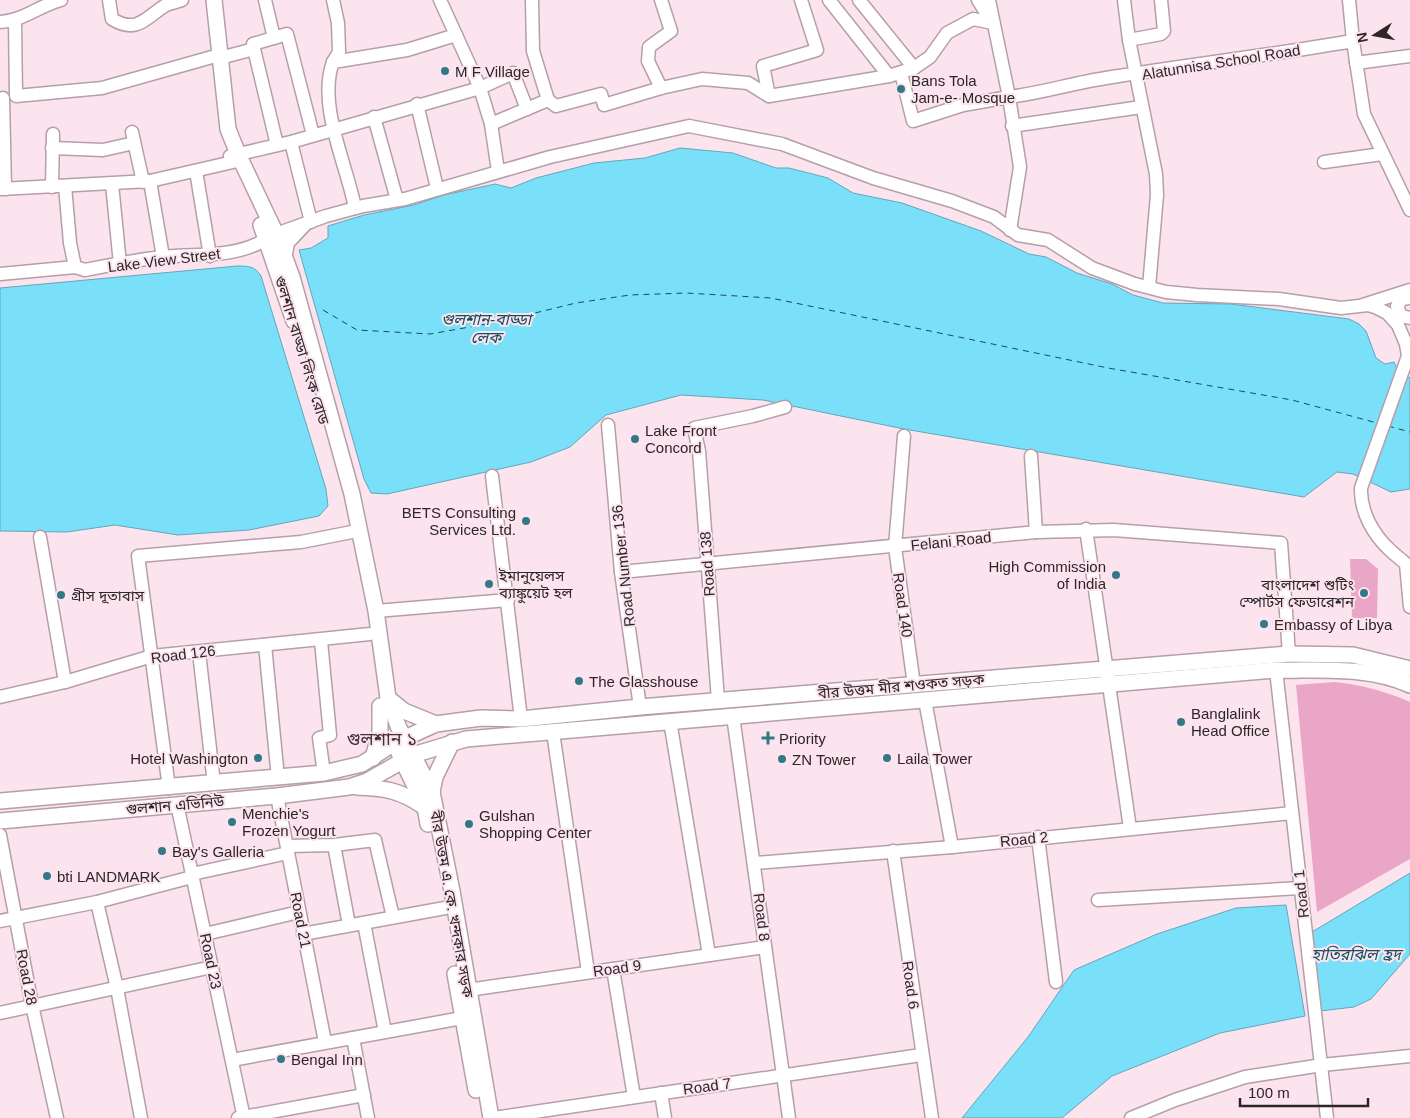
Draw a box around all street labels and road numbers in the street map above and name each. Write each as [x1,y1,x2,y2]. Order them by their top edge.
street label: Alatunnisa School Road [1141,41,1301,83]
street label: Lake View Street [107,245,222,275]
street label: গুলশান বাড্ডা লিংক রোড [271,274,333,427]
street label: Road Number 136 [608,504,638,628]
street label: Felani Road [910,528,992,554]
street label: Road 138 [696,531,718,597]
street label: Road 140 [890,572,916,638]
street label: Road 126 [150,642,216,666]
street label: বীর উত্তম মীর শওকত সড়ক [816,670,986,702]
street label: গুলশান এভিনিউ [125,792,225,818]
street label: বীর উত্তম এ. কে. খন্দকার সড়ক [427,808,477,1000]
street label: Road 2 [999,828,1049,850]
street label: Road 1 [1290,869,1312,919]
street label: Road 21 [287,891,315,949]
street label: Road 8 [751,892,773,942]
street label: Road 23 [197,931,225,991]
street label: Road 28 [13,948,41,1006]
street label: Road 9 [592,956,642,980]
street label: Road 6 [899,960,923,1010]
street label: Road 7 [682,1074,732,1098]

